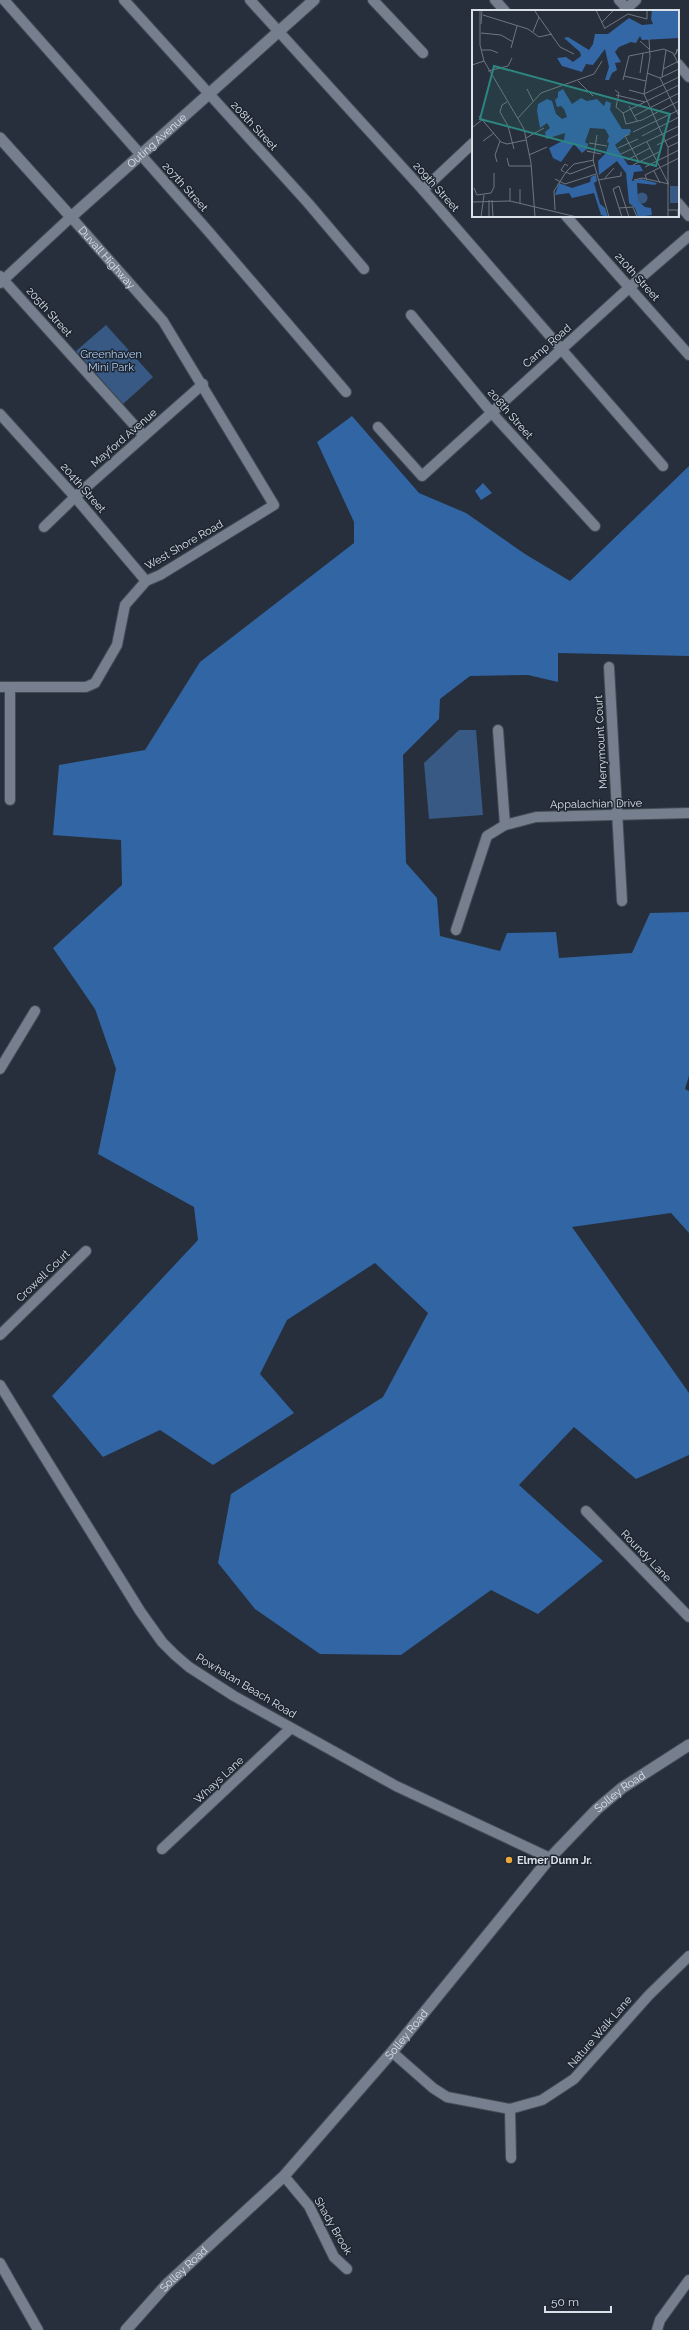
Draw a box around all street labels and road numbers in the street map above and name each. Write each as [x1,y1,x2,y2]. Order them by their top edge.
street label: 208th Street [228,99,280,153]
street label: Outing Avenue [124,110,189,170]
street label: 209th Street [410,159,462,215]
street label: 207th Street [160,160,211,214]
street label: Duvall Highway [76,224,138,291]
street label: 210th Street [612,250,662,304]
street label: 205th Street [23,285,75,340]
street label: Camp Road [520,321,574,370]
street label: 208th Street [485,386,536,442]
street label: Mayford Avenue [88,406,160,470]
street label: 204th Street [58,460,108,516]
street label: West Shore Road [143,517,225,573]
street label: Merrymount Court [592,694,610,789]
street label: Appalachian Drive [550,797,643,811]
street label: Crowell Court [14,1247,73,1305]
street label: Roundy Lane [618,1527,674,1585]
street label: Powhatan Beach Road [193,1651,299,1721]
street label: Whays Lane [192,1753,247,1806]
street label: Solley Road [592,1768,648,1815]
street label: Nature Walk Lane [565,1993,635,2071]
street label: Solley Road [382,2007,431,2062]
street label: Shady Brook [311,2195,355,2257]
street label: Solley Road [157,2243,210,2294]

